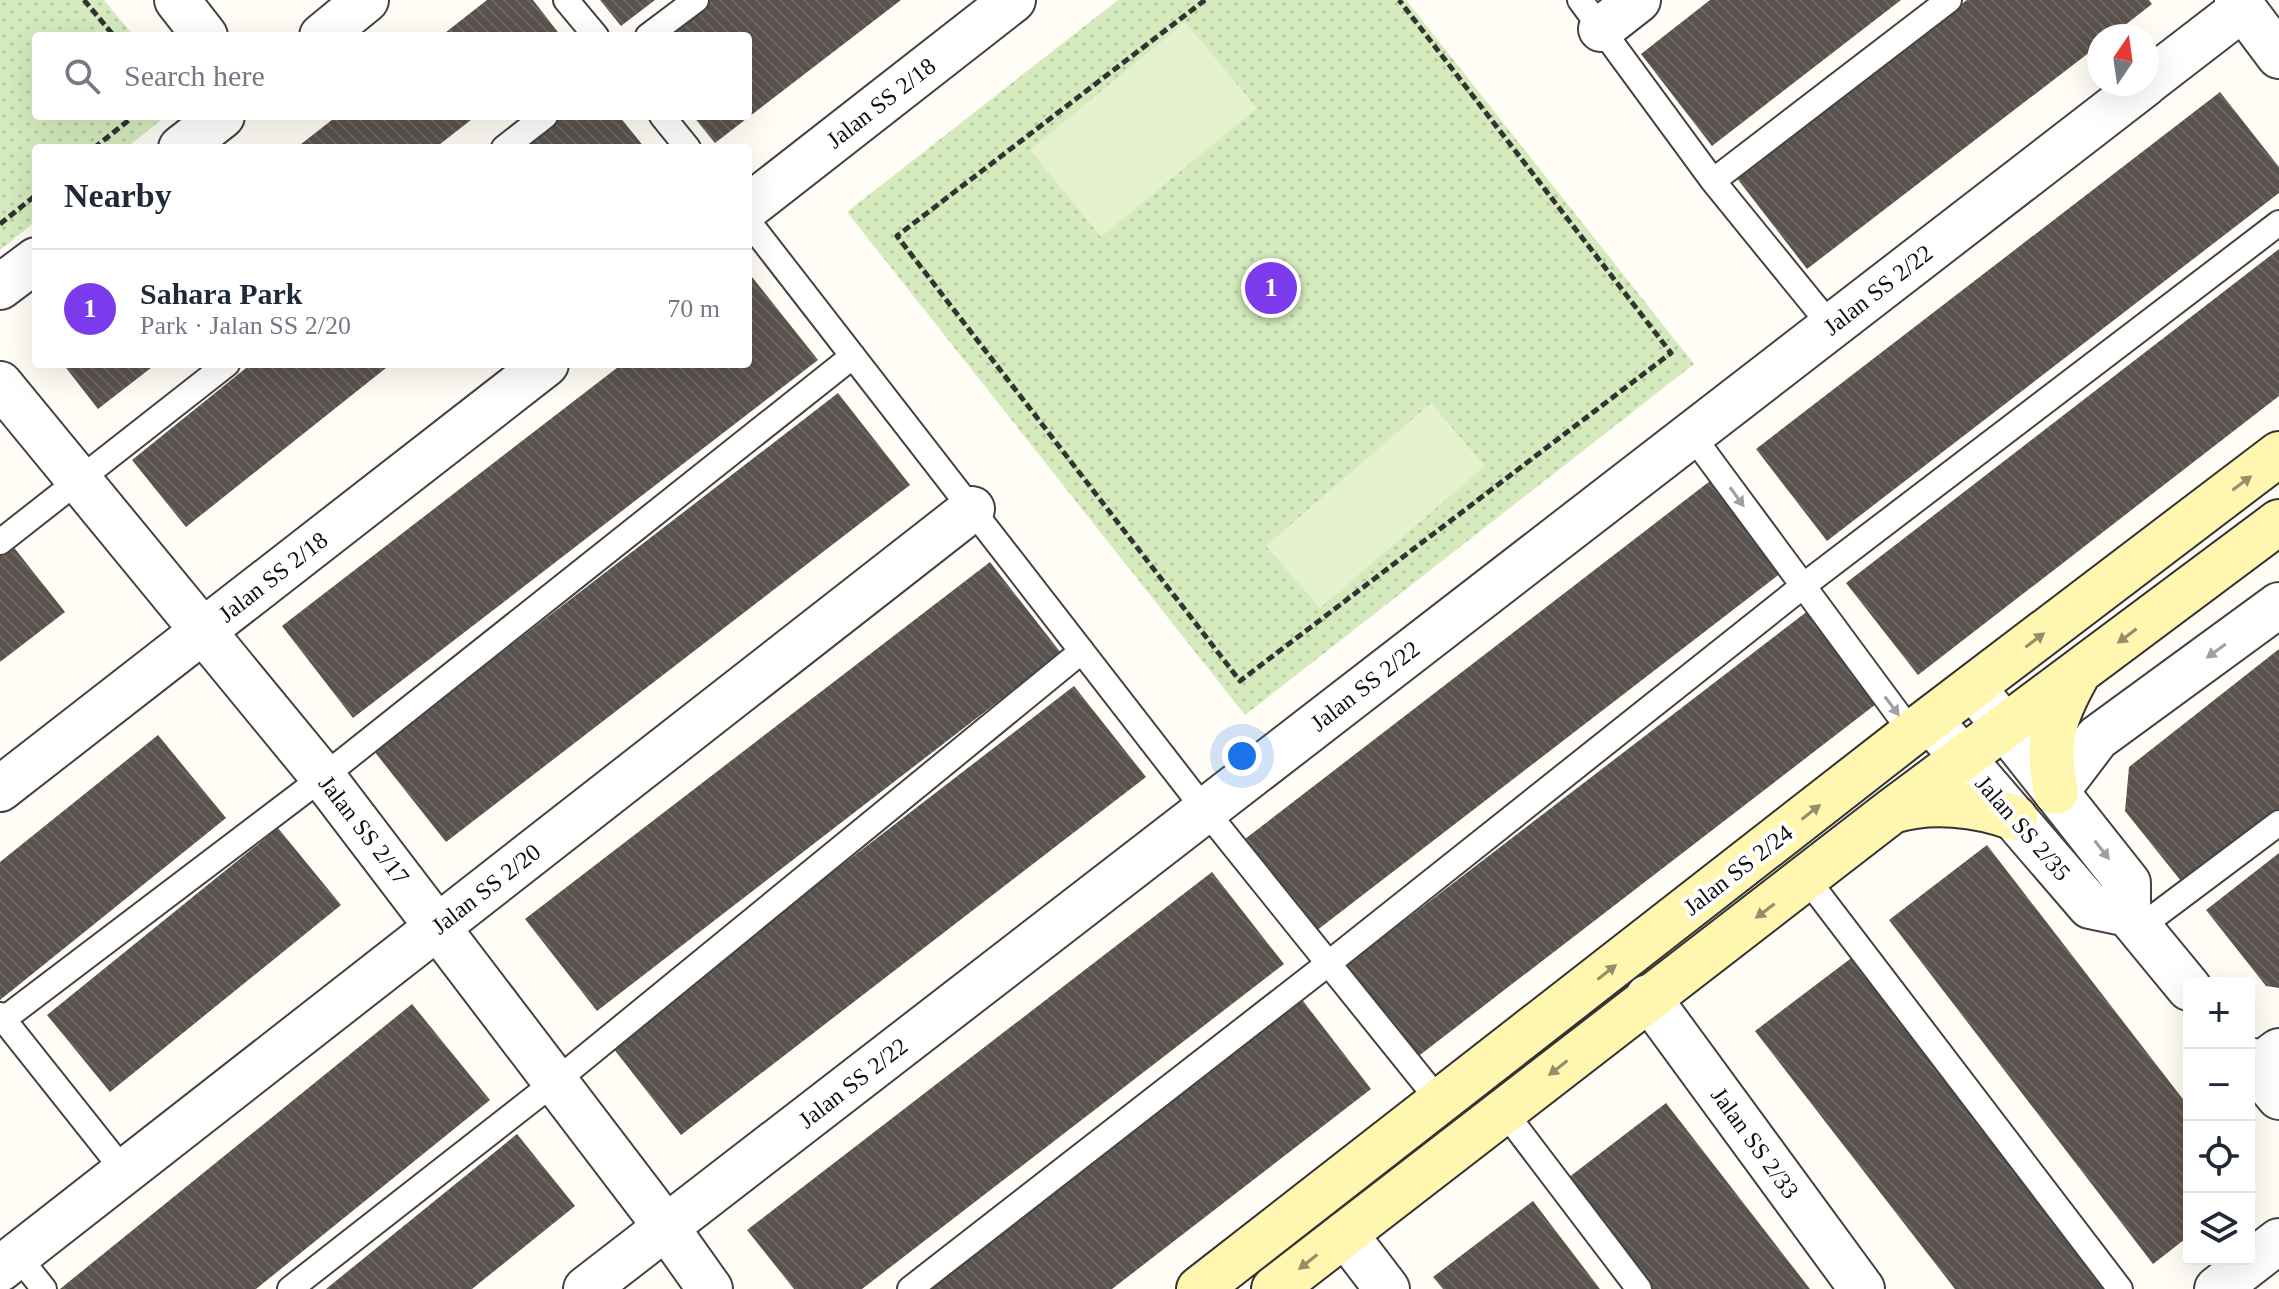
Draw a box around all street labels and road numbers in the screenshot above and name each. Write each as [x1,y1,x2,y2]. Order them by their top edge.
street label: Jalan SS 2/18 [822,53,940,153]
street label: Jalan SS 2/22 [1819,240,1937,340]
street label: Jalan SS 2/18 [214,527,332,627]
street label: Jalan SS 2/22 [1306,636,1424,736]
street label: Jalan SS 2/35 [1970,770,2076,886]
street label: Jalan SS 2/17 [314,771,414,889]
street label: Jalan SS 2/24 [1679,820,1797,920]
street label: Jalan SS 2/20 [427,839,545,939]
street label: Jalan SS 2/22 [794,1033,912,1133]
street label: Jalan SS 2/33 [1706,1082,1804,1204]

